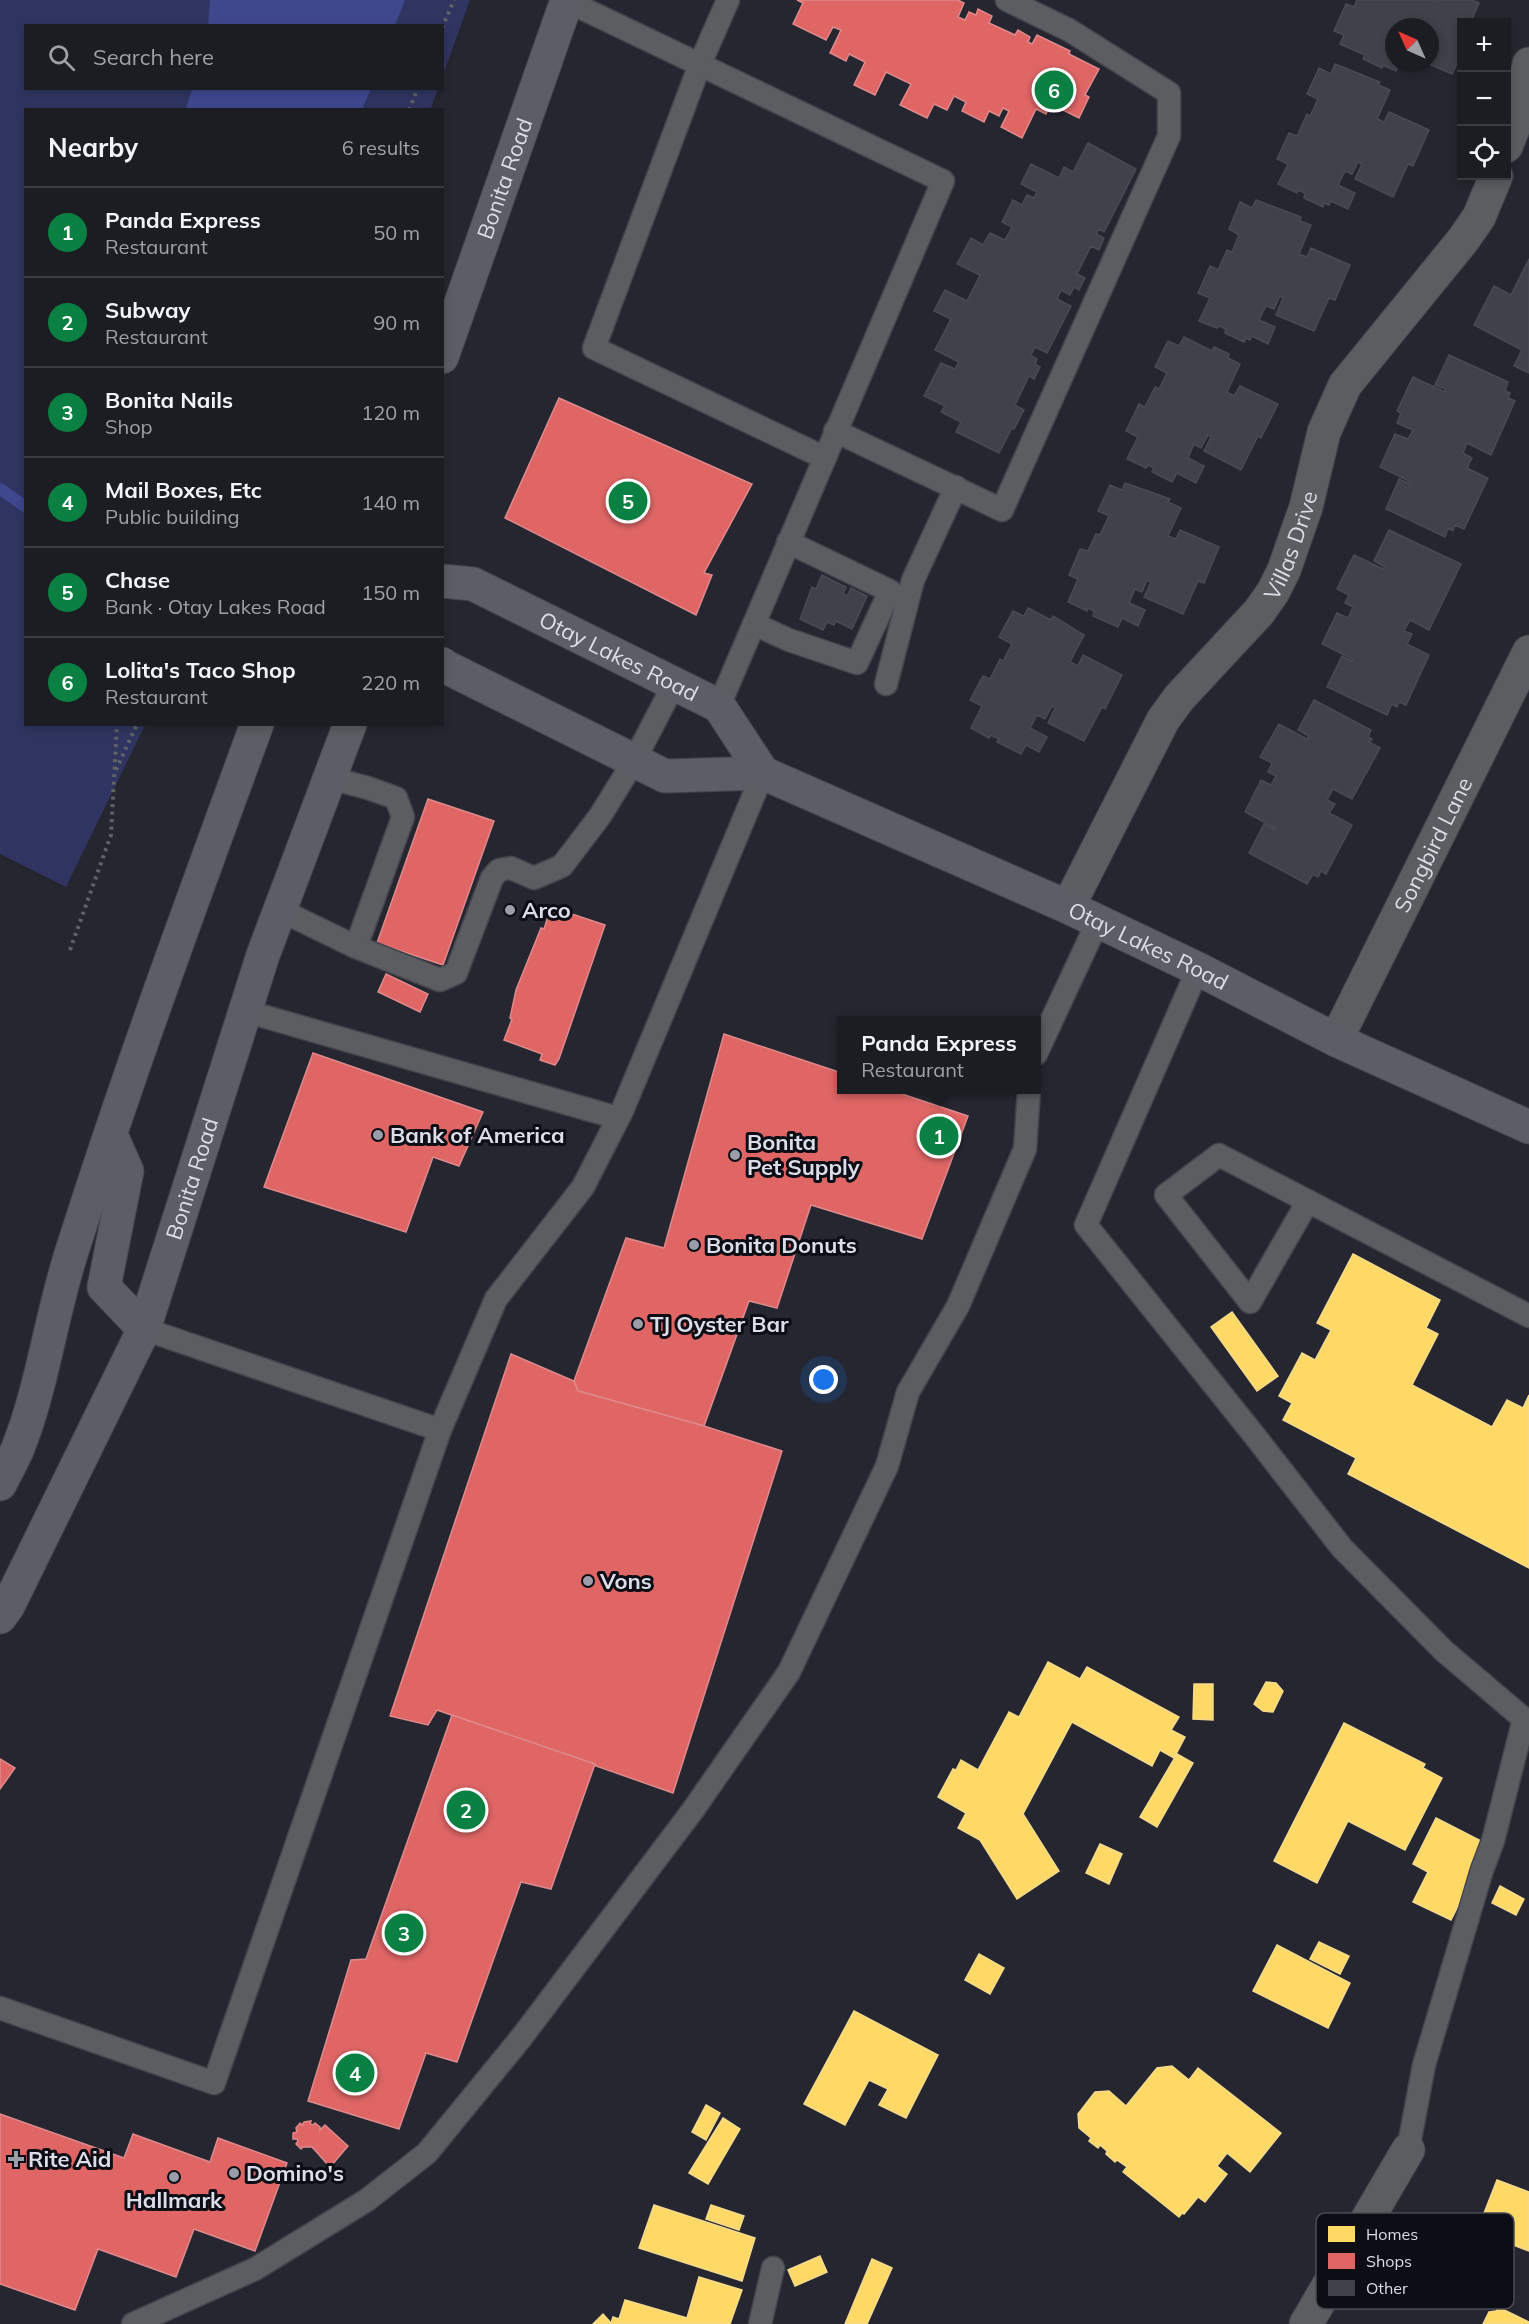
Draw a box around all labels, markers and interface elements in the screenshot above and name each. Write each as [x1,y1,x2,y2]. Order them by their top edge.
north arrow [1385,18,1439,72]
map controls [1457,18,1511,180]
button: + [1457,18,1511,72]
search box [24,24,444,90]
icon: search [45,41,78,74]
text: Search here [93,43,214,71]
pin: 6 [1034,68,1074,112]
button: − [1457,72,1511,126]
street label: Bonita Road [470,114,539,243]
button: locate [1457,126,1511,180]
text: Nearby [48,131,138,164]
text: 6 results [342,135,420,160]
text: Panda Express [105,206,261,234]
text: 1 [62,220,74,245]
text: 50 m [373,220,420,245]
text: Restaurant [105,234,208,259]
text: Subway [105,296,190,324]
text: 2 [62,310,74,335]
text: 90 m [373,310,420,335]
text: Restaurant [105,324,208,349]
text: Bonita Nails [105,386,233,414]
text: 3 [62,400,74,425]
text: 120 m [361,400,420,425]
text: Shop [105,414,153,439]
text: Mail Boxes, Etc [105,476,262,504]
pin: 5 [608,478,648,524]
street label: Villas Drive [1257,488,1323,604]
text: 4 [62,490,74,515]
text: 140 m [361,490,420,515]
text: Public building [105,504,240,529]
text: Chase [105,566,170,594]
text: 5 [62,580,74,605]
text: 150 m [361,580,420,605]
text: Bank · Otay Lakes Road [105,594,326,619]
street label: Otay Lakes Road [535,605,703,708]
text: Lolita's Taco Shop [105,656,296,684]
text: 6 [62,670,74,695]
text: 220 m [361,670,420,695]
text: Restaurant [105,684,208,709]
street label: Songbird Lane [1388,772,1479,917]
street label: Otay Lakes Road [1064,895,1233,996]
place label: Arco [522,896,571,924]
marker: Arco [503,903,517,917]
popup [837,1016,1041,1094]
text: Panda Express [861,1029,1017,1057]
text: Restaurant [861,1057,964,1082]
street label: Bonita Road [159,1114,224,1243]
pin: 1 [920,1114,958,1158]
place label: Bank of America [390,1121,565,1149]
marker: Bank of America [371,1128,385,1142]
place label: Bonita Pet Supply [747,1128,860,1181]
marker: Bonita Pet Supply [728,1148,742,1162]
place label: Bonita Donuts [706,1231,857,1259]
marker: Bonita Donuts [687,1238,701,1252]
place label: TJ Oyster Bar [650,1310,789,1338]
marker: TJ Oyster Bar [631,1317,645,1331]
your location [809,1365,838,1394]
place label: Vons [599,1567,652,1595]
marker: Vons [581,1574,595,1588]
pin: 2 [446,1788,486,1832]
pin: 3 [384,1910,424,1956]
pin: 4 [336,2050,374,2096]
place label: Rite Aid [28,2145,111,2173]
marker: Rite Aid [9,2152,23,2166]
place label: Domino's [246,2159,344,2187]
marker: Domino's [227,2166,241,2180]
marker: Hallmark [167,2170,181,2184]
place label: Hallmark [126,2186,223,2214]
legend [1316,2213,1514,2309]
text: Homes [1366,2224,1418,2244]
text: Shops [1366,2251,1412,2271]
text: Other [1366,2278,1408,2298]

